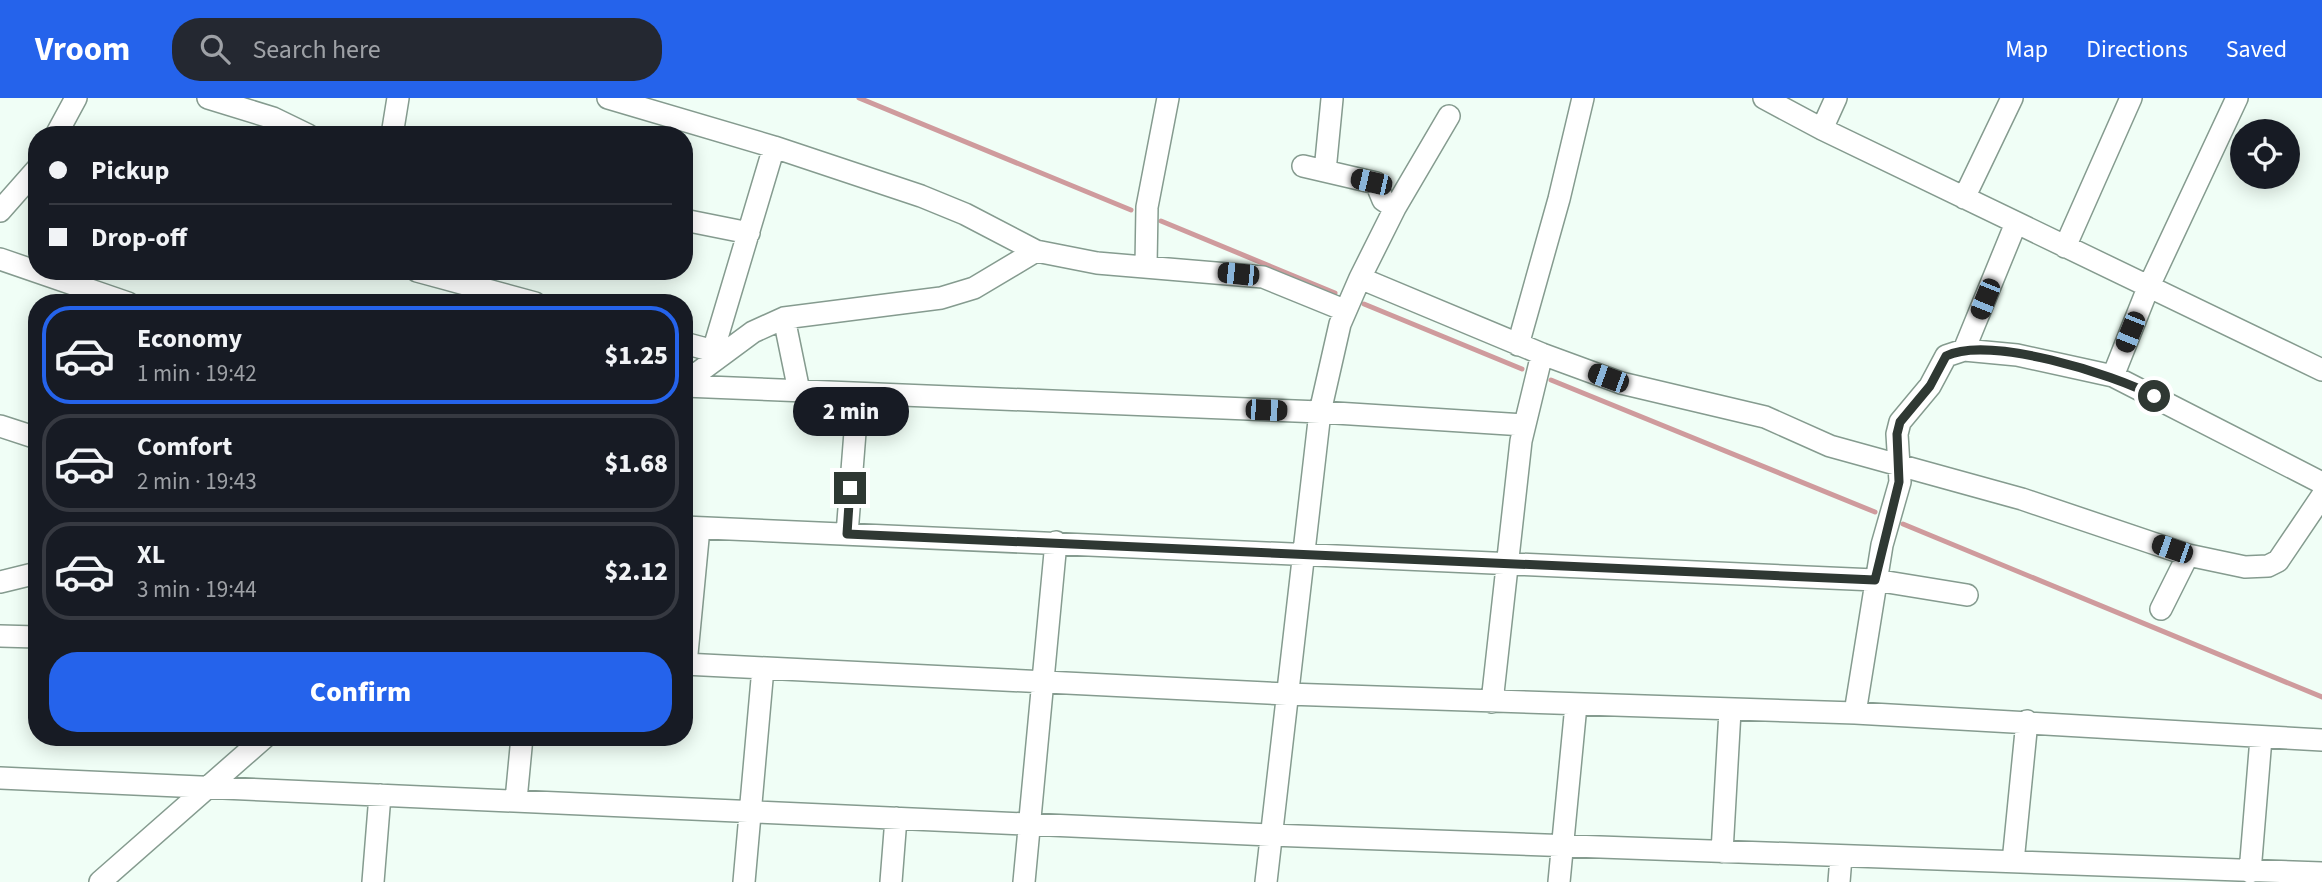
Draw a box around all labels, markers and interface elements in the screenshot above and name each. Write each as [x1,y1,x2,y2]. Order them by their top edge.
search box [172,18,662,81]
text: Vroom [35,26,130,73]
icon: search [196,30,234,68]
text: Search here [252,31,381,68]
text: Map [2005,32,2048,67]
text: Directions [2086,32,2188,67]
text: Saved [2226,32,2287,67]
map controls [2230,119,2300,189]
button: locate [2230,119,2300,189]
text: Pickup [91,152,169,189]
car [1349,167,1394,197]
text: Drop-off [91,219,187,256]
car [1217,261,1260,287]
car [1968,276,2003,322]
car [2113,309,2148,355]
text: Economy [137,320,242,357]
icon: car [53,324,116,387]
text: $1.25 [604,337,668,374]
text: 1 min · 19:42 [137,357,257,390]
car [1585,361,1632,395]
route start [2138,380,2170,412]
callout: 2 min [792,386,908,436]
text: 2 min [823,395,879,428]
car [1245,399,1288,421]
text: Comfort [137,428,232,465]
icon: car [53,432,116,495]
text: $1.68 [604,445,668,482]
text: 2 min · 19:43 [137,465,257,498]
route end [834,472,866,504]
car [2149,532,2196,566]
text: XL [137,536,165,573]
icon: car [53,540,116,603]
text: $2.12 [604,553,668,590]
text: 3 min · 19:44 [137,573,257,606]
button: Confirm [49,652,672,732]

